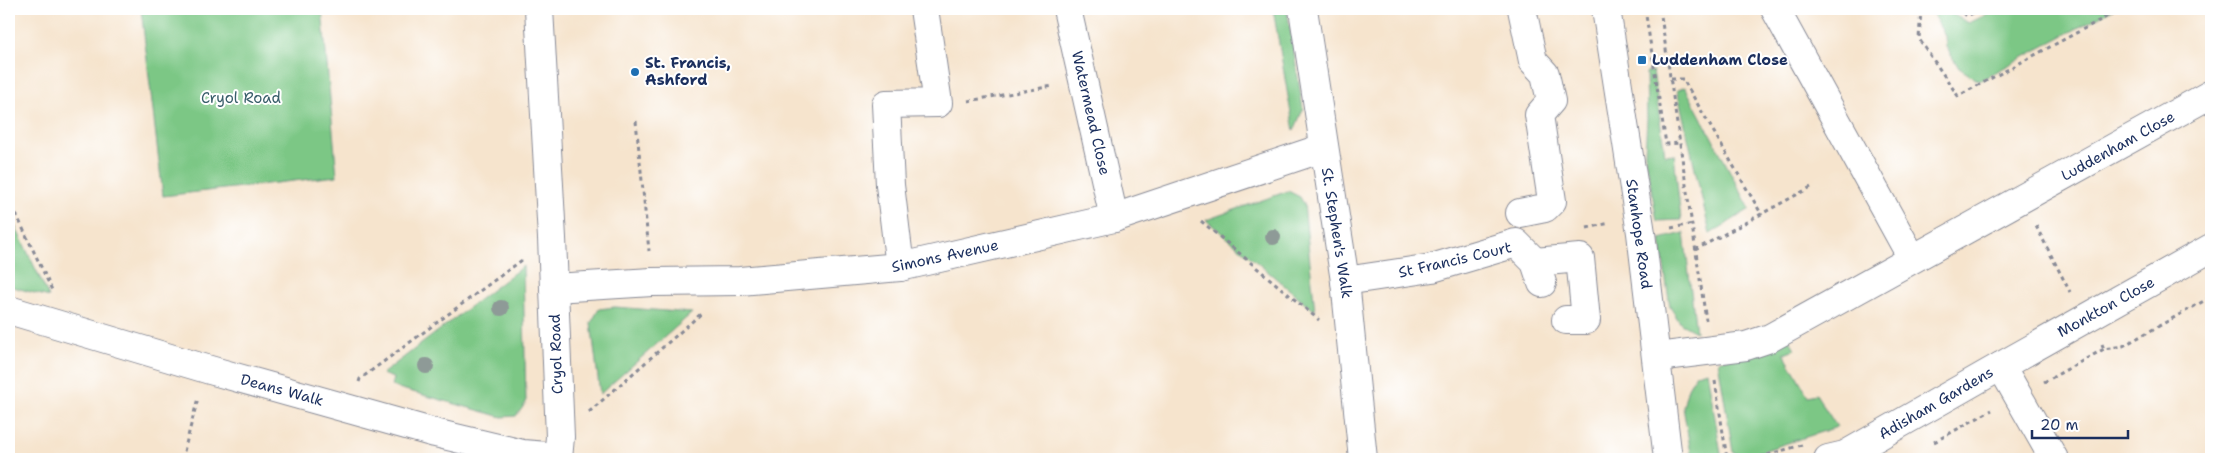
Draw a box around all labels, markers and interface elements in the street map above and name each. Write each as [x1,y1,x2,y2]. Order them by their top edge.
street label: Watermead Close [1067,49,1115,177]
place label: Luddenham Close [1652,50,1788,70]
place label: St. Francis, Ashford [645,53,731,90]
marker: Luddenham Close [1636,54,1648,66]
marker: St. Francis, Ashford [629,66,641,78]
park label: Cryol Road [201,88,282,108]
street label: Luddenham Close [2058,106,2178,186]
street label: St. Stephen's Walk [1317,166,1357,300]
street label: Stanhope Road [1621,178,1657,291]
street label: Simons Avenue [890,235,1000,277]
street label: St Francis Court [1396,237,1514,283]
street label: Monkton Close [2054,272,2158,342]
street label: Cryol Road [545,313,567,394]
street label: Adisham Gardens [1875,362,1997,444]
street label: Deans Walk [238,369,326,411]
scale bar [2032,408,2129,440]
text: 20 m [2040,415,2079,435]

